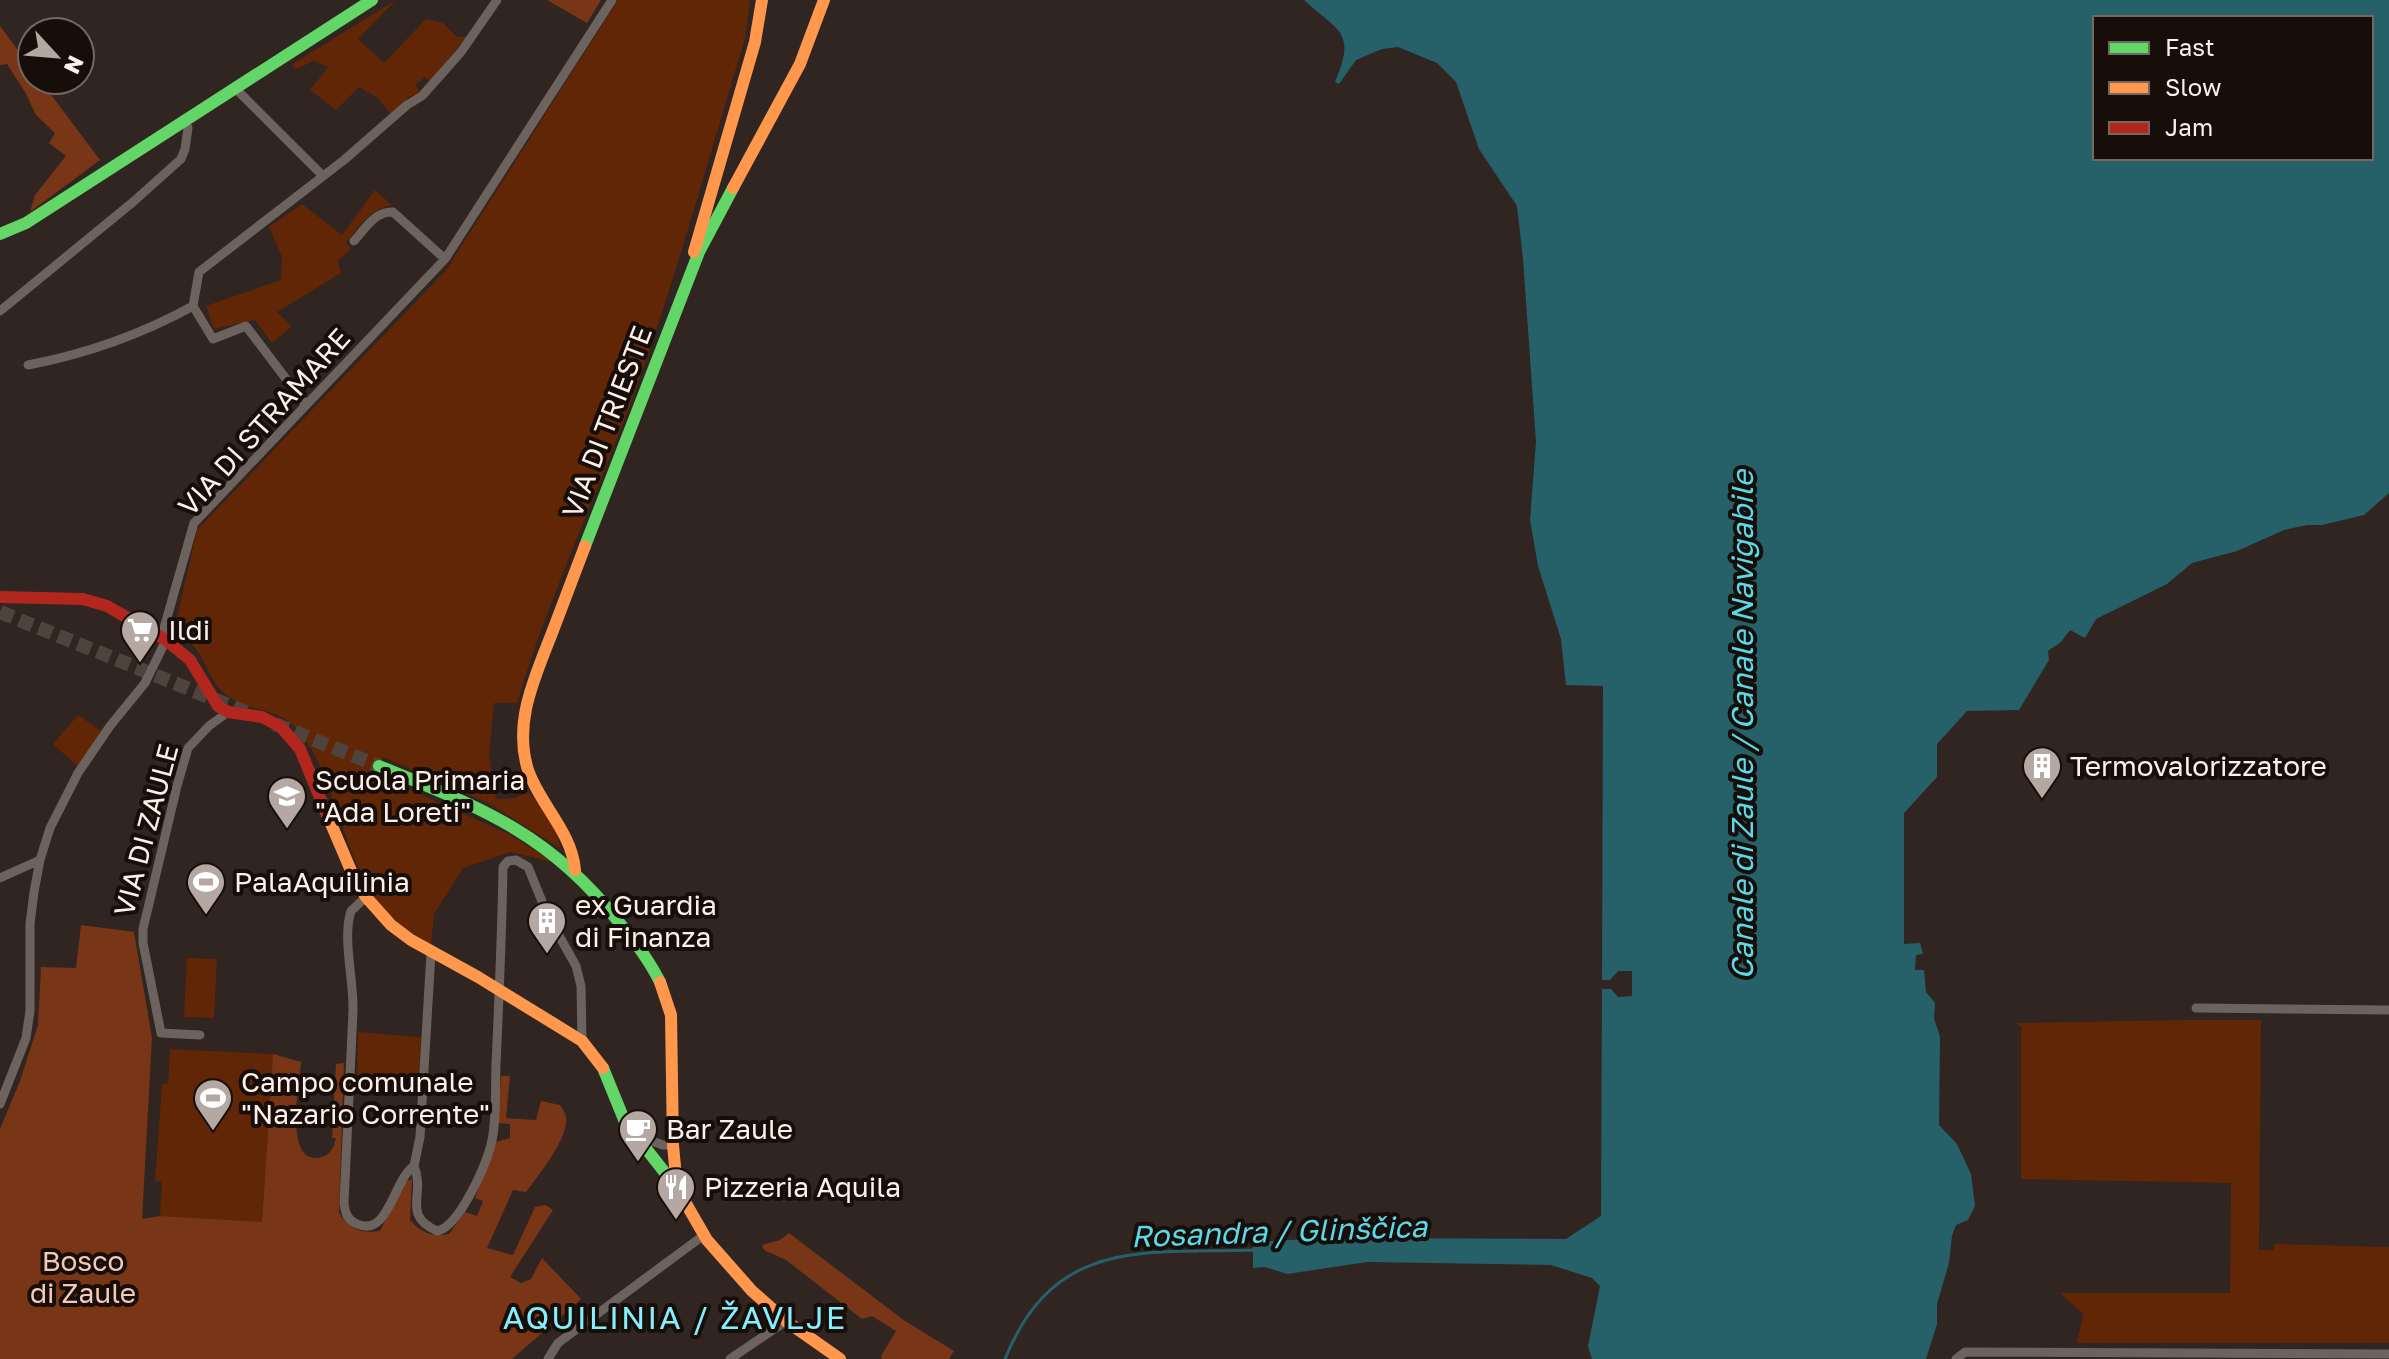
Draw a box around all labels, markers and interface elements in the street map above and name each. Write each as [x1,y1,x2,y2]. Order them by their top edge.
north arrow [16,16,96,96]
legend [2093,16,2373,160]
text: Fast [2165,32,2215,61]
text: N [59,52,90,78]
text: Slow [2165,72,2221,101]
text: Jam [2165,112,2213,141]
street label: VIA DI STRAMARE [171,321,356,522]
street label: VIA DI TRIESTE [555,321,658,523]
water label: Canale di Zaule / Canale Navigabile [1724,468,1760,980]
supermarket icon: Ildi [119,609,161,664]
place label: Ildi [168,613,210,646]
street label: VIA DI ZAULE [107,740,184,920]
building icon: Termovalorizzatore [2021,745,2063,800]
place label: Termovalorizzatore [2070,749,2327,782]
place label: Scuola Primaria "Ada Loreti" [315,763,525,828]
school or university icon: Scuola Primaria "Ada Loreti" [266,775,308,830]
sports icon: PalaAquilinia [185,861,227,916]
place label: PalaAquilinia [234,865,410,898]
place label: ex Guardia di Finanza [575,888,717,953]
building icon: ex Guardia di Finanza [526,900,568,955]
place label: Campo comunale "Nazario Corrente" [241,1065,490,1130]
sports icon: Campo comunale "Nazario Corrente" [192,1077,234,1132]
cafe icon: Bar Zaule [617,1108,659,1163]
place label: Bar Zaule [666,1112,793,1145]
restaurant icon: Pizzeria Aquila [655,1166,697,1221]
place label: Pizzeria Aquila [704,1170,901,1203]
water label: Rosandra / Glinščica [1130,1208,1429,1254]
park label: Bosco di Zaule [30,1244,136,1309]
district label: AQUILINIA / ŽAVLJE [503,1298,847,1336]

